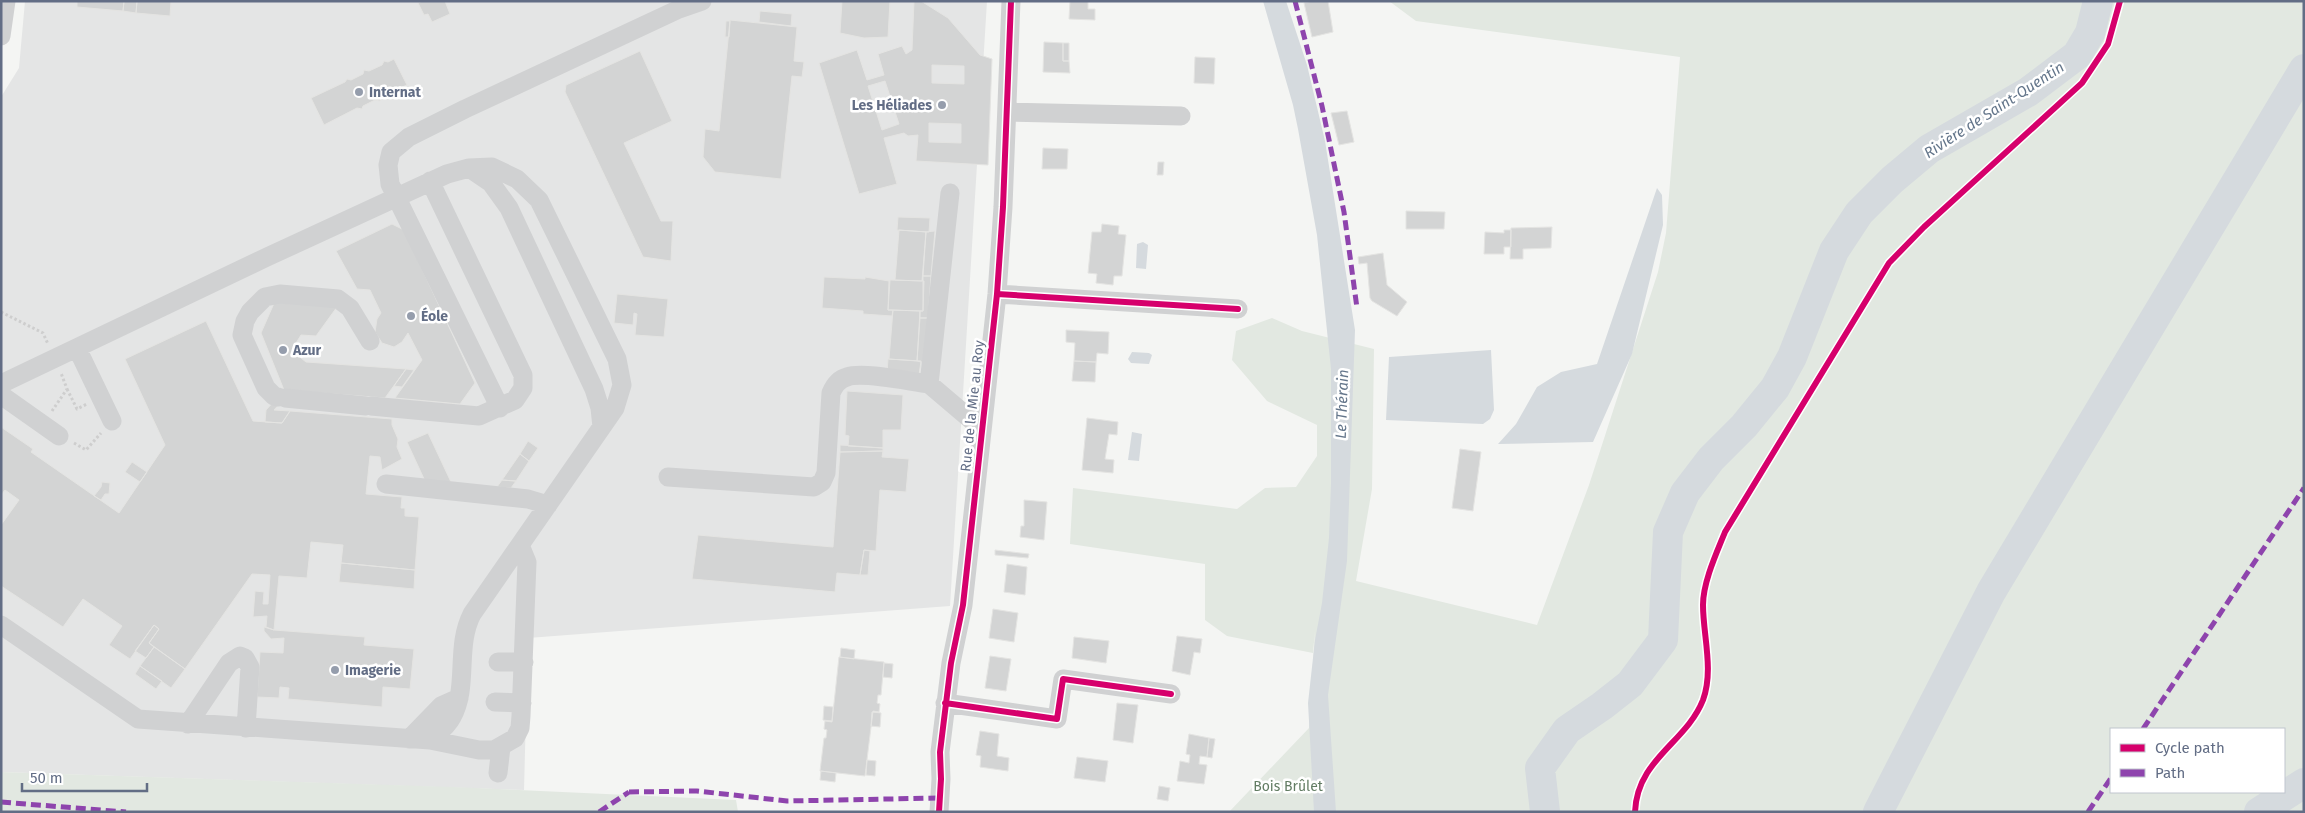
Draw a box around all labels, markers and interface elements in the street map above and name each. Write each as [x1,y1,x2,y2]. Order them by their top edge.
water label: Rivière de Saint-Quentin [1921,58,2067,162]
place label: Internat [369,84,421,101]
marker: Internat [353,86,365,98]
place label: Les Héliades [852,97,932,114]
marker: Les Héliades [936,99,948,111]
place label: Éole [421,307,448,325]
marker: Éole [405,310,417,322]
street label: Rue de la Mie au Roy [957,339,988,473]
place label: Azur [292,342,322,359]
marker: Azur [277,344,289,356]
water label: Le Thérain [1332,369,1352,439]
place label: Imagerie [345,662,401,679]
marker: Imagerie [329,664,341,676]
legend [2110,728,2285,793]
text: Cycle path [2155,739,2225,757]
scale bar [22,760,148,792]
text: Path [2155,764,2185,782]
text: 50 m [30,769,63,787]
park label: Bois Brûlet [1253,778,1324,795]

